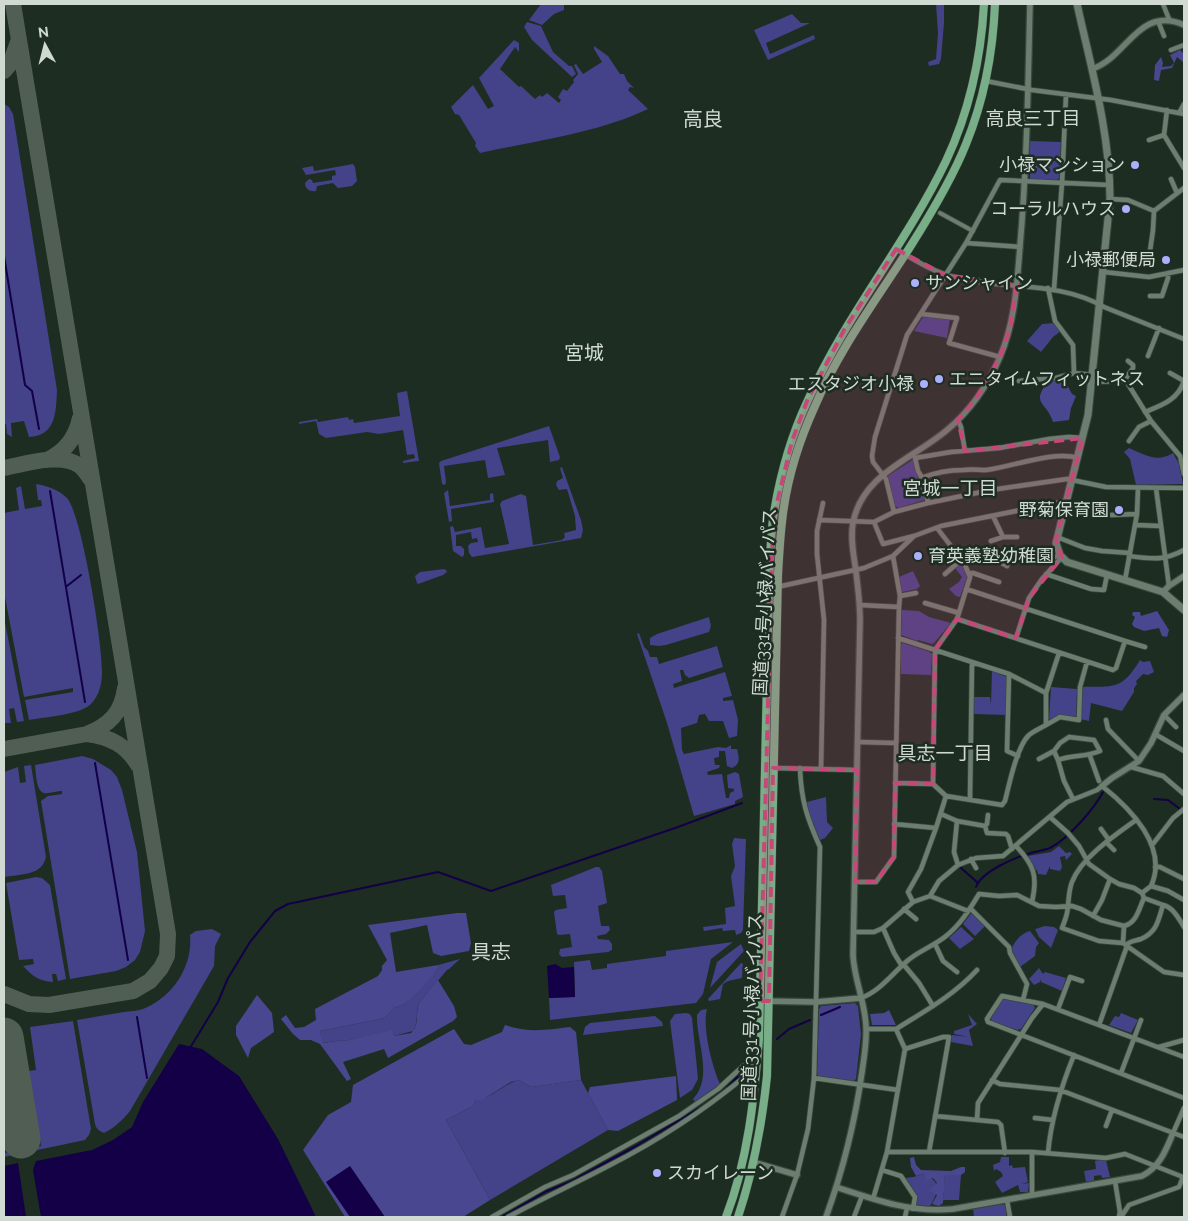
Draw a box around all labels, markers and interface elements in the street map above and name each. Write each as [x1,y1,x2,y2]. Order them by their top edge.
north arrow [20,20,70,70]
text: N [37,24,50,41]
district label: 高良 [683,107,723,131]
district label: 高良三丁目 [985,107,1081,129]
place label: 小禄マンション [999,154,1125,175]
marker: 小禄マンション [1129,159,1141,171]
place label: コーラルハウス [990,198,1116,219]
marker: コーラルハウス [1120,203,1132,215]
place label: 小禄郵便局 [1066,249,1156,270]
marker: 小禄郵便局 [1160,254,1172,266]
place label: サンシャイン [925,272,1033,293]
marker: サンシャイン [909,277,921,289]
district label: 宮城 [564,341,604,365]
place label: エニタイムフィットネス [949,368,1145,389]
place label: エスタジオ小禄 [788,373,914,394]
marker: エニタイムフィットネス [933,373,945,385]
marker: エスタジオ小禄 [918,378,930,390]
district label: 宮城一丁目 [902,477,998,499]
place label: 野菊保育園 [1019,499,1109,520]
marker: 野菊保育園 [1113,504,1125,516]
street label: 国道331号小禄バイパス [749,507,780,697]
place label: 育英義塾幼稚園 [928,545,1054,566]
marker: 育英義塾幼稚園 [912,550,924,562]
district label: 具志一丁目 [897,742,993,764]
street label: 国道331号小禄バイパス [738,912,765,1102]
district label: 具志 [471,940,511,964]
place label: スカイレーン [667,1162,774,1183]
marker: スカイレーン [651,1167,663,1179]

